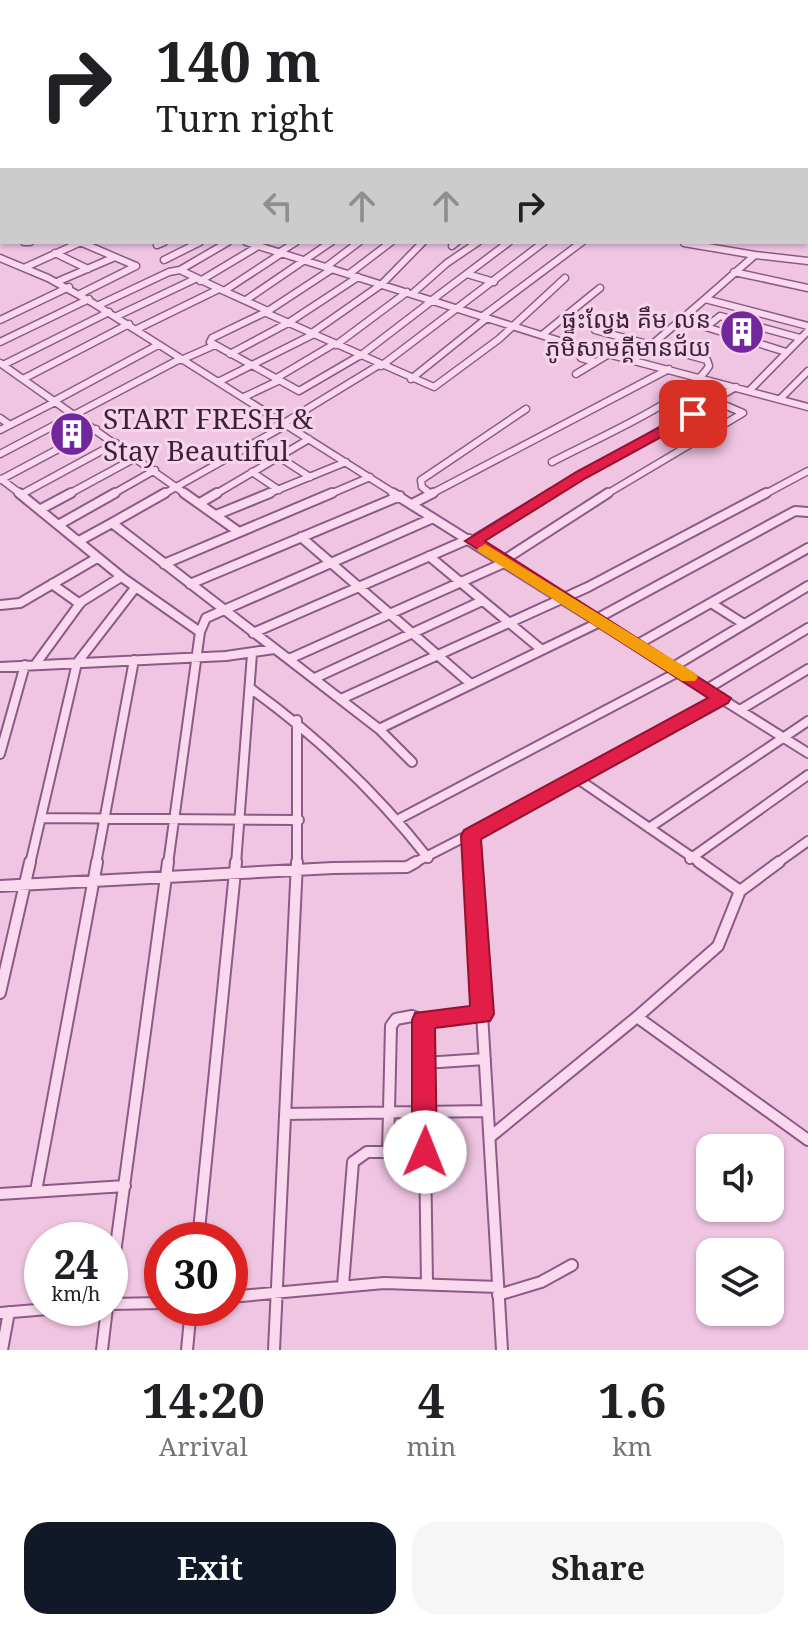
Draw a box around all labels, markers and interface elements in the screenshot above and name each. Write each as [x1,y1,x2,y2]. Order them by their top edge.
text: 140 m [156,22,321,98]
icon: right [24,32,128,136]
text: Turn right [156,94,334,143]
icon: left [256,184,300,228]
icon: ahead [340,184,384,228]
icon: ahead [424,184,468,228]
icon: right [508,184,552,228]
place label: ផ្ទះល្វែង គឹម លន ភូមិសាមគ្គីមានជ័យ [545,302,711,363]
building icon: ផ្ទះល្វែង គឹម លន ភូមិសាមគ្គីមានជ័យ [718,308,766,356]
pin [659,380,727,448]
icon: arrive [671,392,715,436]
place label: START FRESH & Stay Beautiful [103,399,313,469]
building icon: START FRESH & Stay Beautiful [48,410,96,458]
position arrow [383,1110,467,1194]
map controls [696,1134,784,1326]
button: sound [696,1134,784,1222]
speed limit sign: 30 [144,1222,248,1326]
text: 24 [53,1236,99,1291]
button: layers [696,1238,784,1326]
text: km/h [51,1280,101,1307]
text: 14:20 [142,1367,265,1432]
text: 4 [418,1367,445,1432]
text: 1.6 [598,1367,666,1432]
text: Arrival [159,1428,248,1464]
text: min [407,1428,456,1464]
text: km [612,1428,652,1464]
button: Exit [24,1522,396,1614]
button: Share [412,1522,784,1614]

